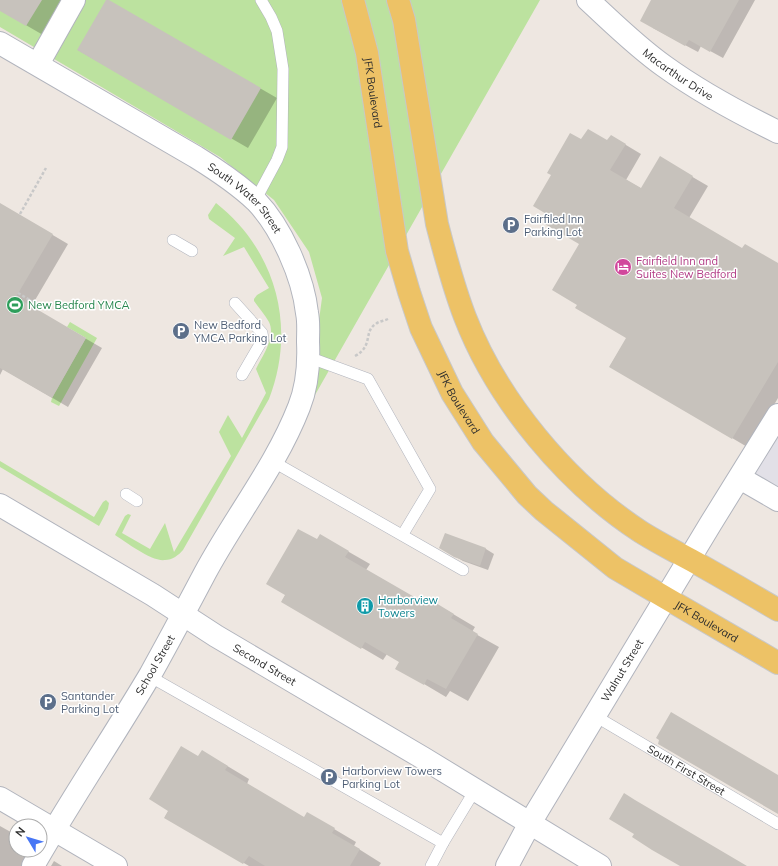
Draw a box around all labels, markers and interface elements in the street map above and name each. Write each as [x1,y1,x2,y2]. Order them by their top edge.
street label: Macarthur Drive [640,45,716,103]
street label: JFK Boulevard [361,56,385,129]
street label: South Water Street [205,159,285,236]
place label: Fairfiled Inn Parking Lot [524,212,584,239]
parking icon: Fairfiled Inn Parking Lot [501,215,521,235]
place label: Fairfield Inn and Suites New Bedford [636,254,737,281]
hotel icon: Fairfield Inn and Suites New Bedford [613,257,633,277]
sports icon: New Bedford YMCA [5,295,25,315]
place label: New Bedford YMCA [28,298,130,312]
place label: New Bedford YMCA Parking Lot [193,318,286,345]
parking icon: New Bedford YMCA Parking Lot [171,321,191,341]
street label: JFK Boulevard [435,368,483,436]
place label: Harborview Towers [378,593,439,620]
building icon: Harborview Towers [355,596,375,616]
street label: JFK Boulevard [672,598,741,645]
street label: School Street [132,632,178,698]
street label: Walnut Street [598,636,646,704]
street label: Second Street [230,641,299,689]
place label: Santander Parking Lot [61,689,119,716]
parking icon: Santander Parking Lot [38,692,58,712]
street label: South First Street [645,741,728,798]
place label: Harborview Towers Parking Lot [342,764,442,791]
parking icon: Harborview Towers Parking Lot [319,767,339,787]
north arrow [8,818,48,858]
text: N [12,824,28,839]

